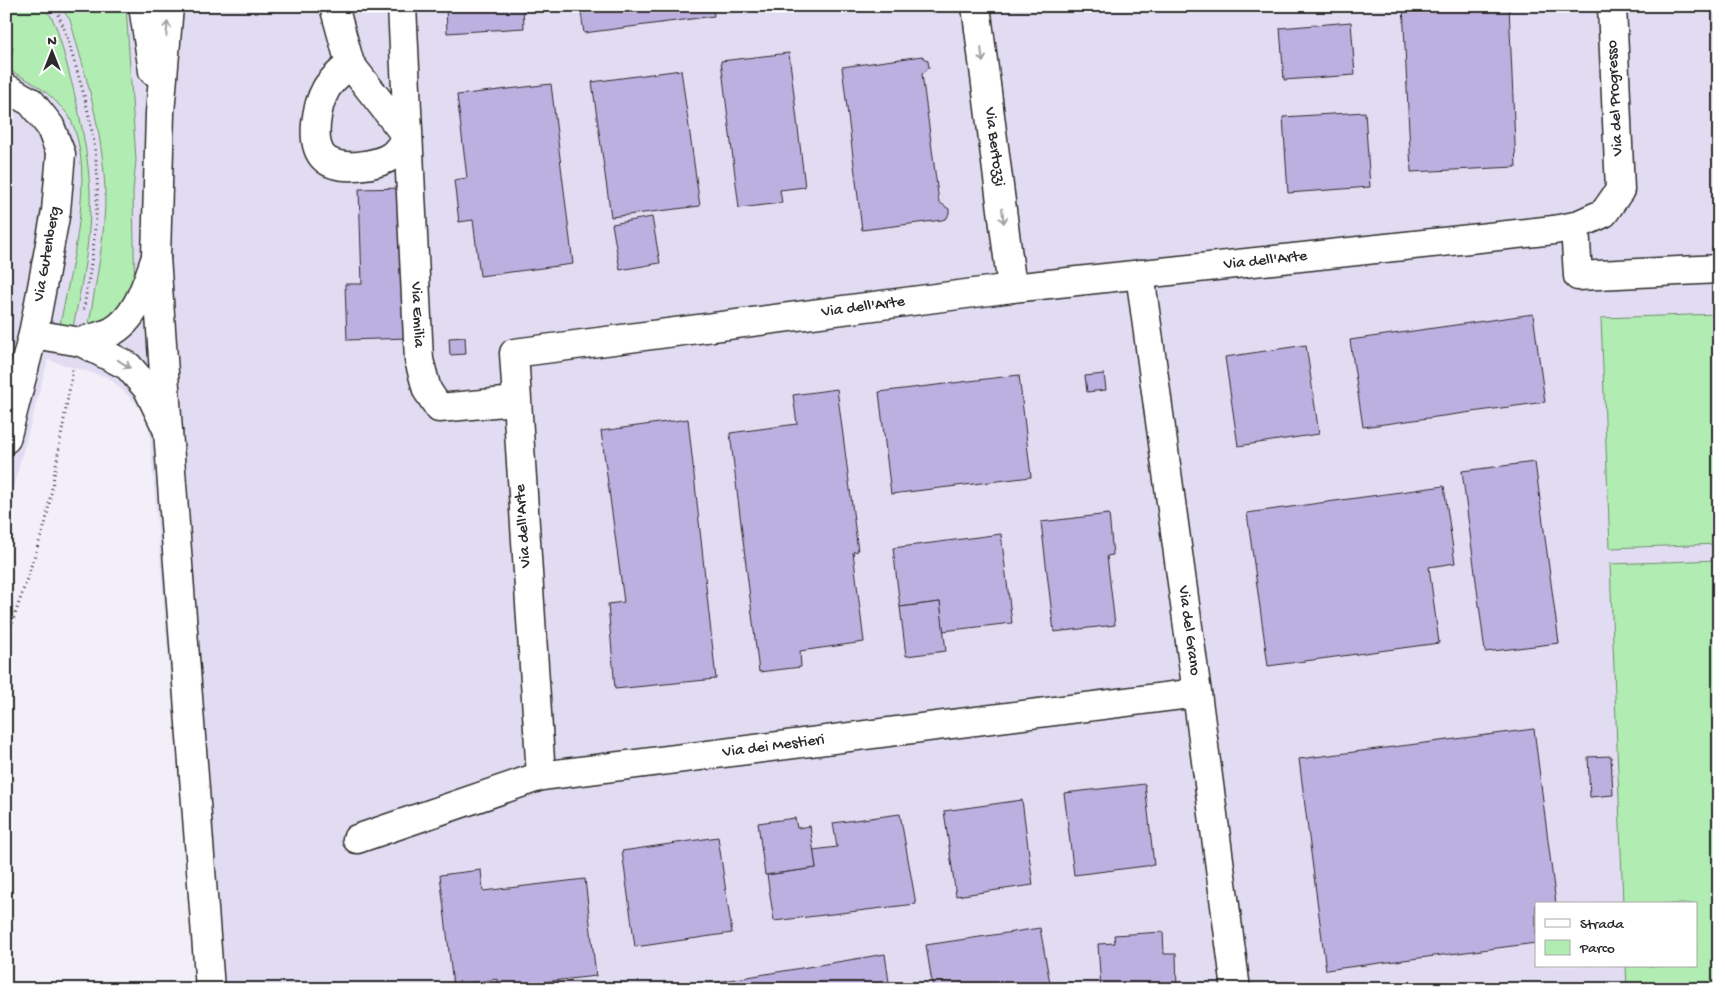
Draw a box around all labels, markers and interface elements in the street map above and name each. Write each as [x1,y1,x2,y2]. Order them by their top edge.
one-way arrow [162,22,172,38]
north arrow [28,28,78,78]
text: N [47,33,57,50]
street label: Via del Progresso [1603,40,1629,157]
one-way arrow [977,46,987,62]
street label: Via Bertozzi [979,105,1008,188]
street label: Via Gutenberg [30,205,66,304]
one-way arrow [998,207,1008,223]
street label: Via dell'Arte [1222,247,1309,275]
street label: Via Emilia [406,280,428,349]
street label: Via dell'Arte [819,292,907,322]
one-way arrow [117,359,131,370]
street label: Via dell'Arte [512,483,536,569]
street label: Via del Grano [1173,584,1204,677]
street label: Via dei Mestieri [721,731,826,763]
legend [1535,902,1698,968]
text: Strada [1580,916,1625,934]
text: Parco [1579,940,1615,958]

